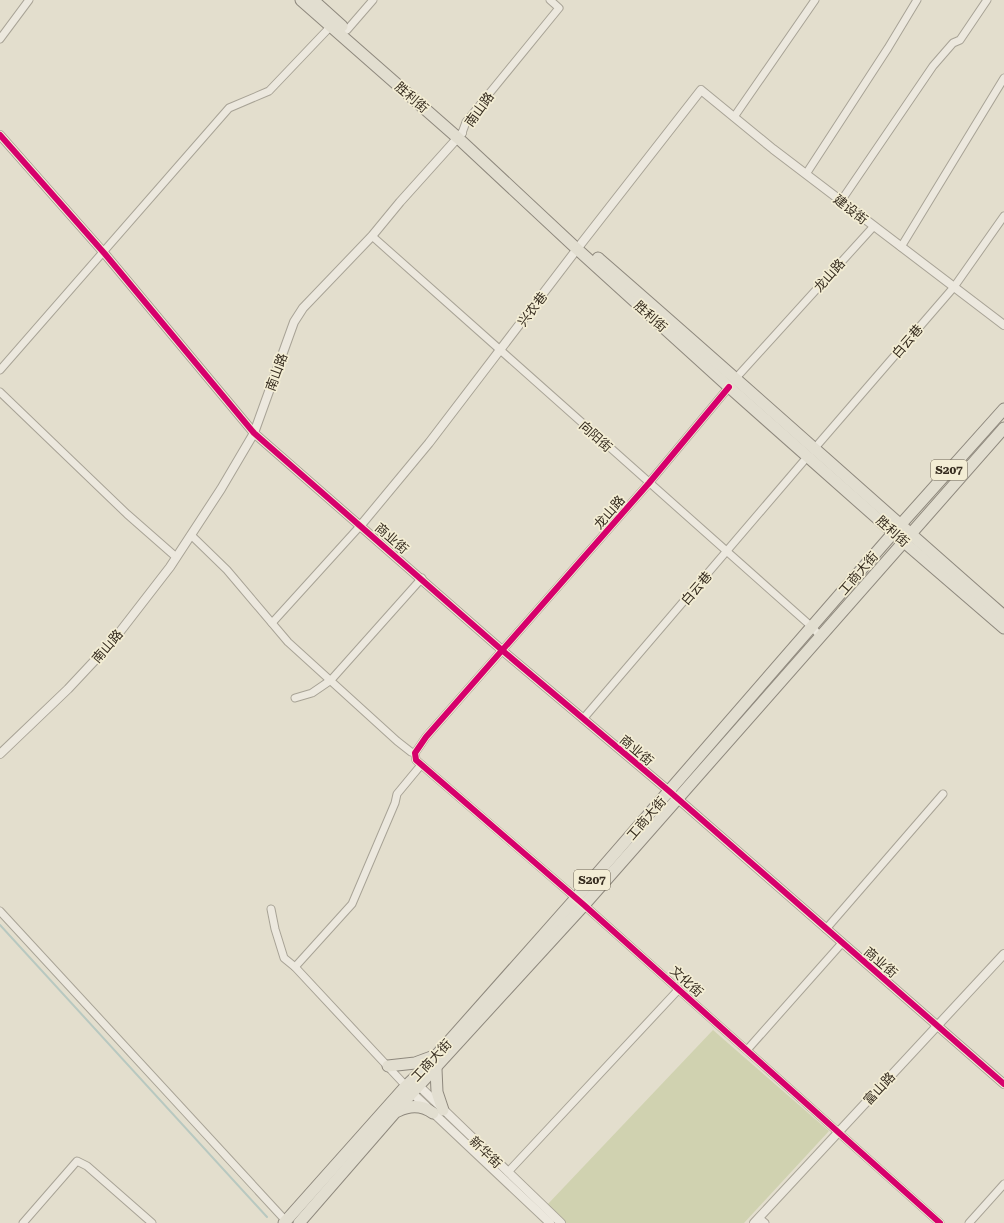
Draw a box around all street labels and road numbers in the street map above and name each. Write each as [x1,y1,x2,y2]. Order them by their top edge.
street label: 胜利街 [392,79,431,116]
street label: 南山路 [462,89,497,129]
street label: 建设街 [831,191,871,227]
street label: 龙山路 [811,256,848,295]
street label: 兴农巷 [515,289,550,329]
street label: 胜利街 [631,298,670,335]
street label: 白云巷 [889,322,926,361]
street label: 南山路 [263,351,290,393]
street label: 向阳街 [576,418,615,455]
road number: S207 [931,460,967,480]
street label: 龙山路 [591,493,628,532]
street label: 胜利街 [873,513,912,550]
street label: 商业街 [372,520,411,557]
street label: 工商大街 [836,549,881,598]
street label: 白云巷 [678,569,715,608]
street label: 南山路 [89,627,126,666]
street label: 商业街 [617,732,656,769]
street label: 工商大街 [624,794,669,843]
road number: S207 [574,870,610,890]
street label: 商业街 [861,944,900,981]
street label: 文化街 [667,963,706,1000]
street label: 工商大街 [408,1036,455,1084]
street label: 富山路 [861,1069,898,1108]
street label: 新华街 [466,1133,505,1171]

